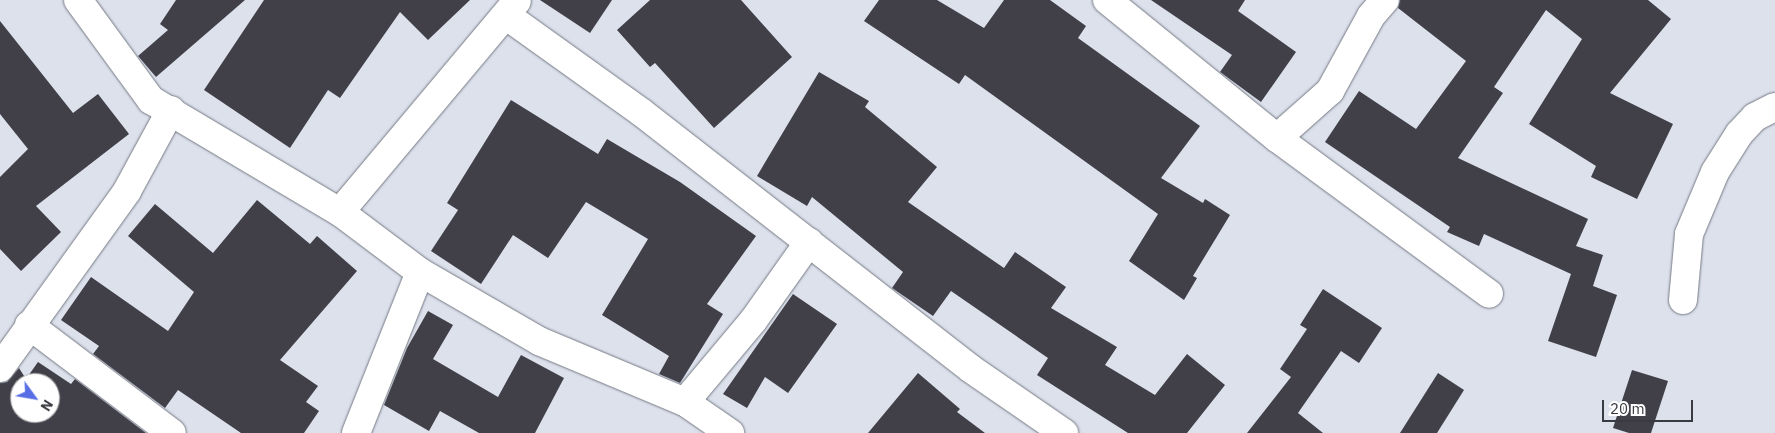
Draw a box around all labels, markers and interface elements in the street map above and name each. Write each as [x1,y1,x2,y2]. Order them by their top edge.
north arrow [10,373,60,423]
scale bar [1605,390,1696,422]
text: N [37,396,57,414]
text: 20 m [1610,399,1645,418]

